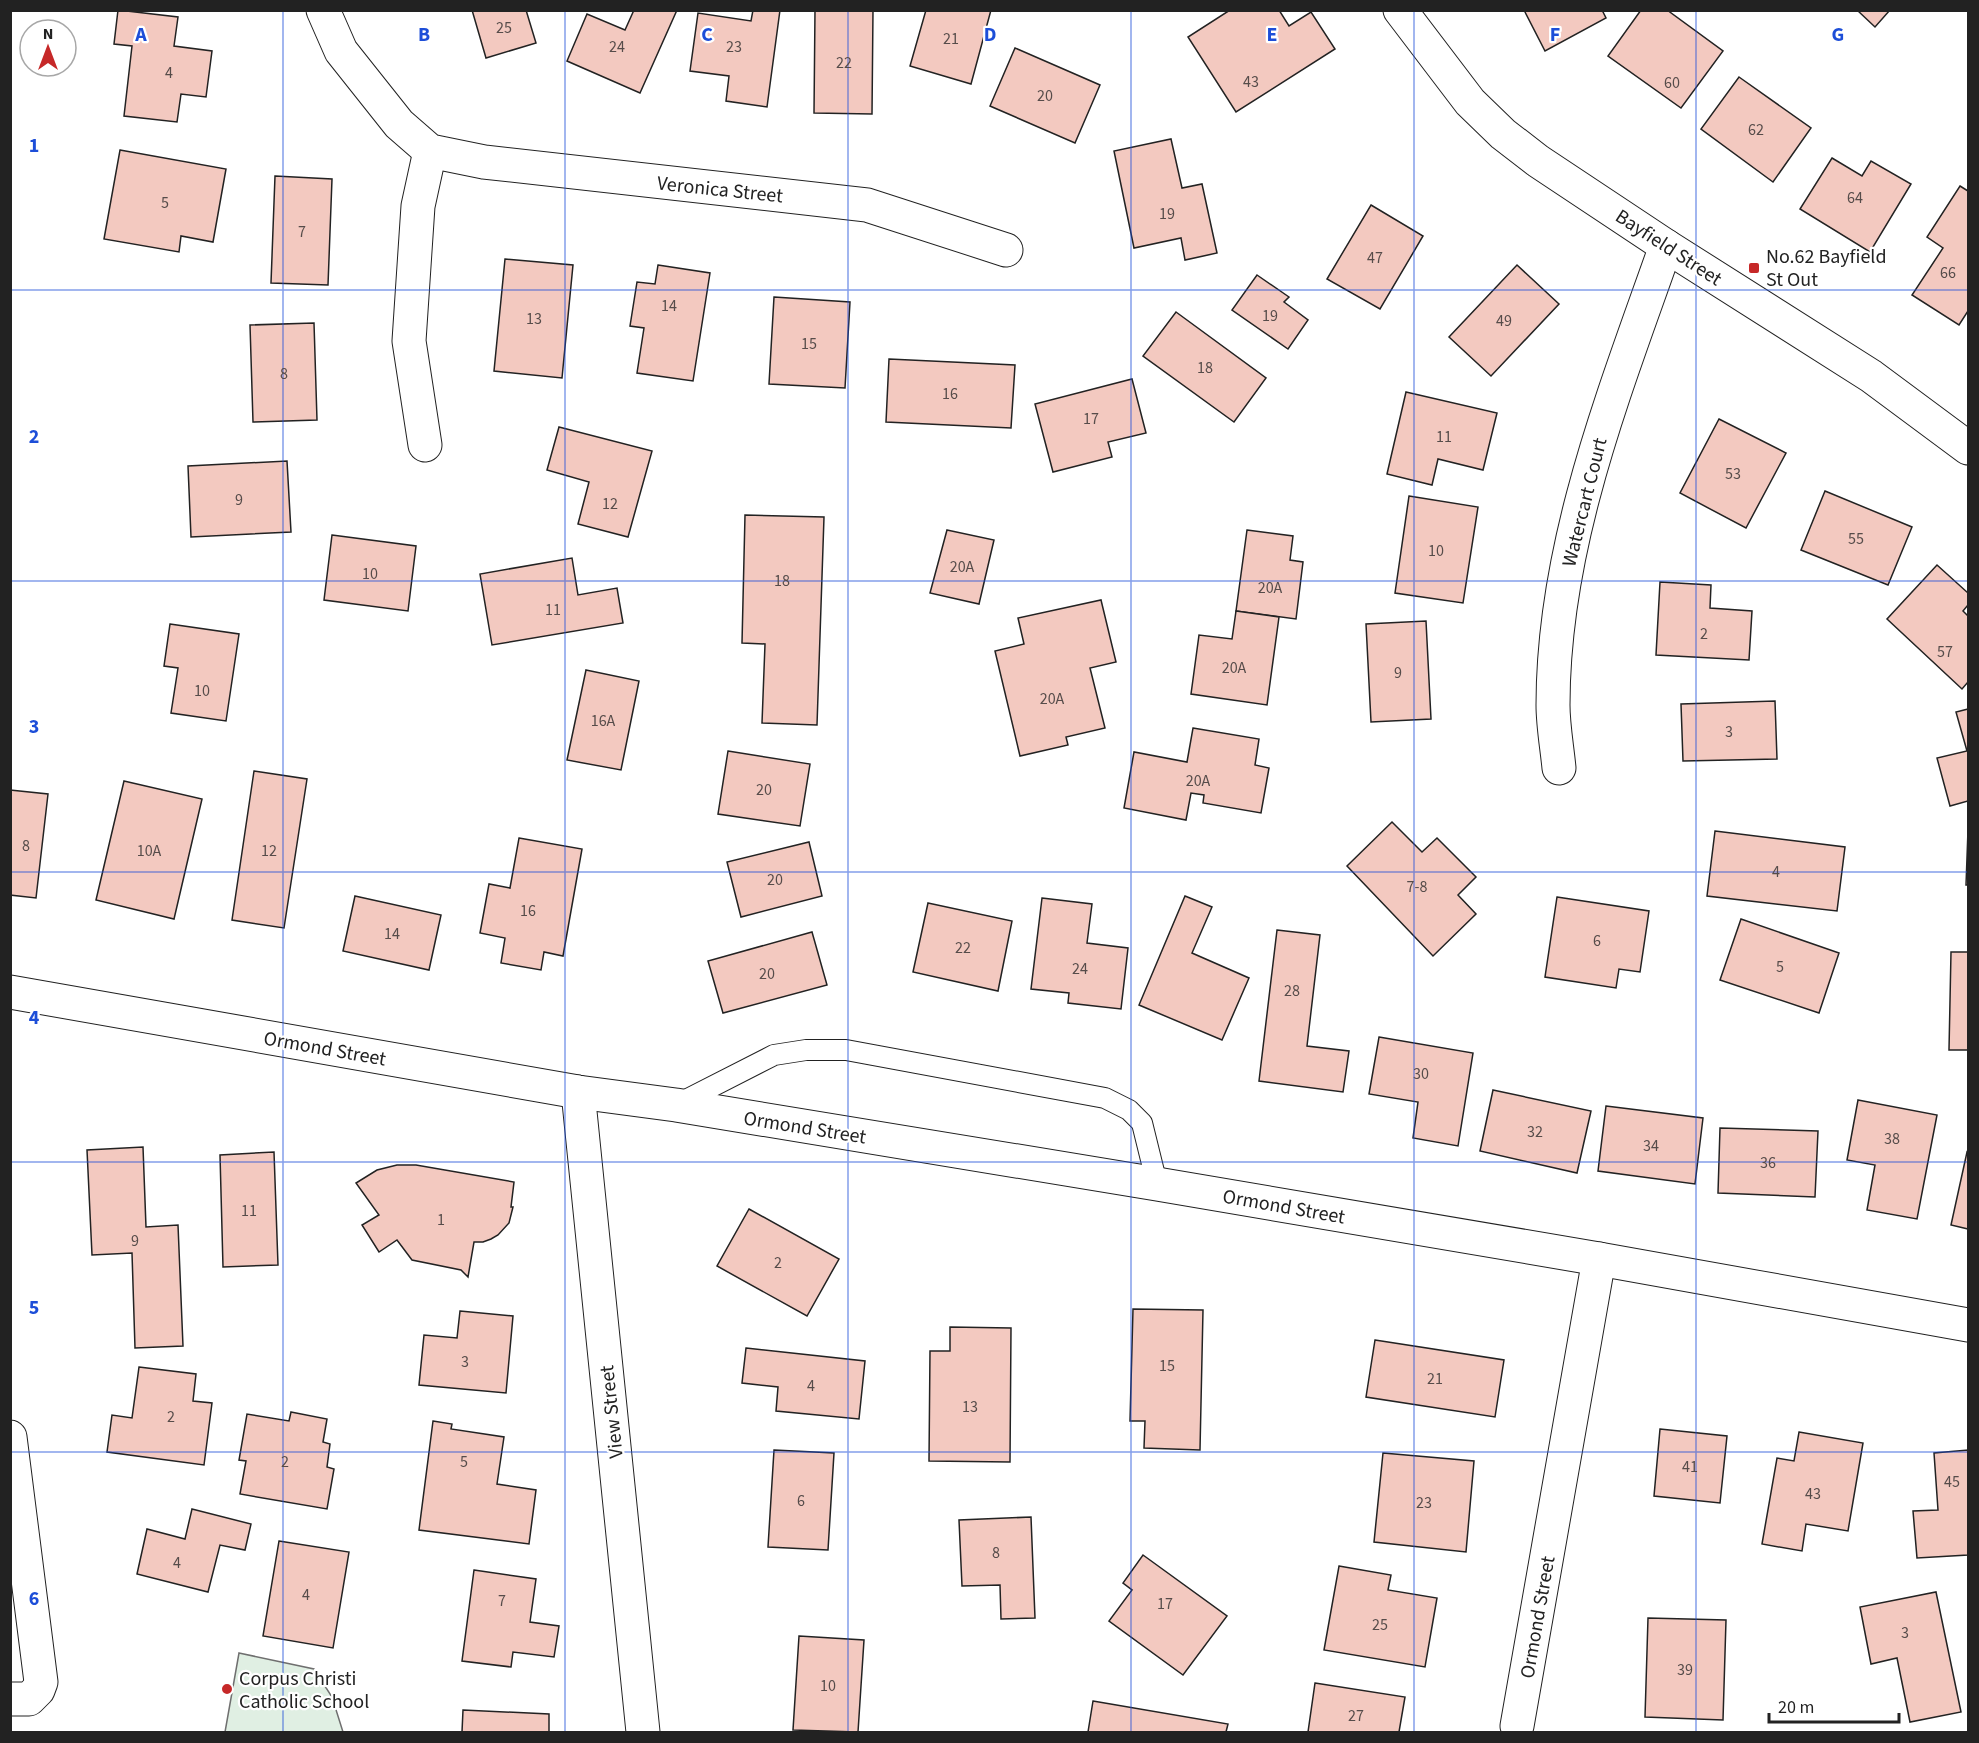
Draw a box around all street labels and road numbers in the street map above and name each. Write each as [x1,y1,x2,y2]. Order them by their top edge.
street label: Veronica Street [656,169,784,211]
street label: Bayfield Street [1610,203,1728,293]
street label: Watercart Court [1555,435,1615,570]
street label: Ormond Street [261,1024,388,1074]
street label: Ormond Street [742,1104,868,1152]
street label: Ormond Street [1220,1182,1347,1232]
street label: View Street [593,1364,631,1460]
street label: Ormond Street [1513,1554,1563,1681]

